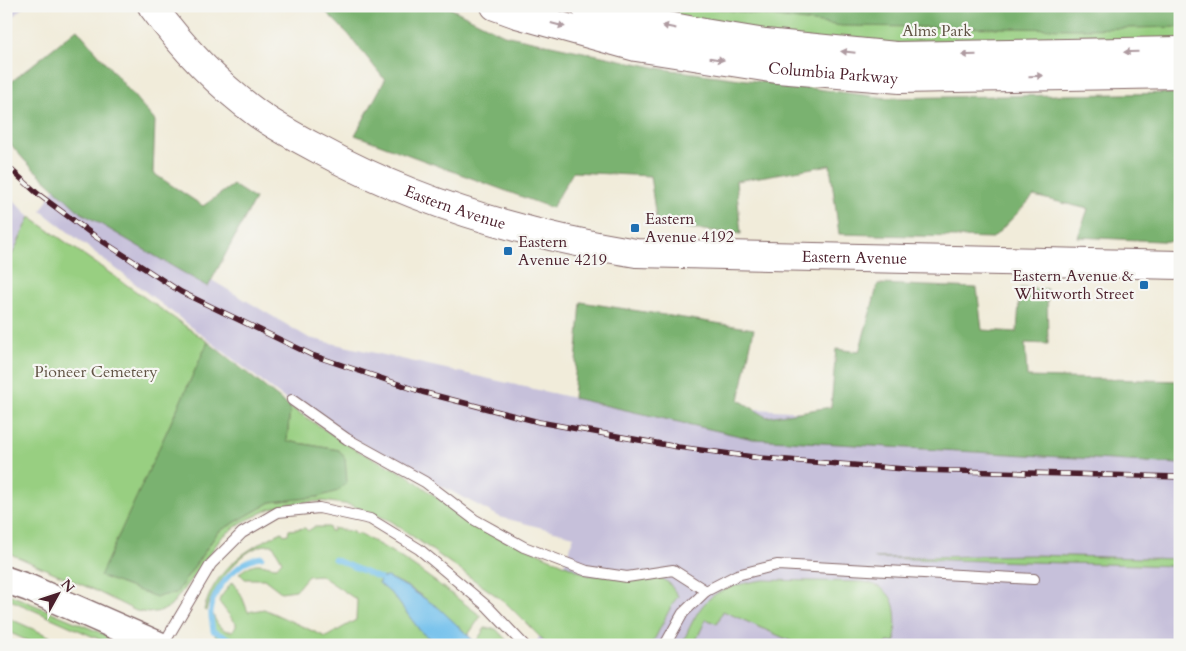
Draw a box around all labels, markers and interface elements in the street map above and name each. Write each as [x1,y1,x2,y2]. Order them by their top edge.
park label: Alms Park [902,20,972,42]
one-way arrow [551,22,566,30]
one-way arrow [661,22,677,30]
one-way arrow [839,47,855,55]
one-way arrow [1123,48,1139,56]
one-way arrow [960,51,976,59]
one-way arrow [709,56,725,64]
street label: Columbia Parkway [767,57,900,90]
one-way arrow [1028,72,1044,80]
street label: Eastern Avenue [401,180,508,235]
place label: Eastern Avenue 4192 [645,208,734,248]
marker: Eastern Avenue 4192 [629,222,641,234]
place label: Eastern Avenue 4219 [518,231,607,271]
marker: Eastern Avenue 4219 [502,245,514,257]
street label: Eastern Avenue [801,246,907,270]
place label: Eastern Avenue & Whitworth Street [1012,265,1134,305]
marker: Eastern Avenue & Whitworth Street [1138,279,1150,291]
park label: Pioneer Cemetery [34,361,158,383]
north arrow [32,568,82,618]
text: N [56,575,79,597]

